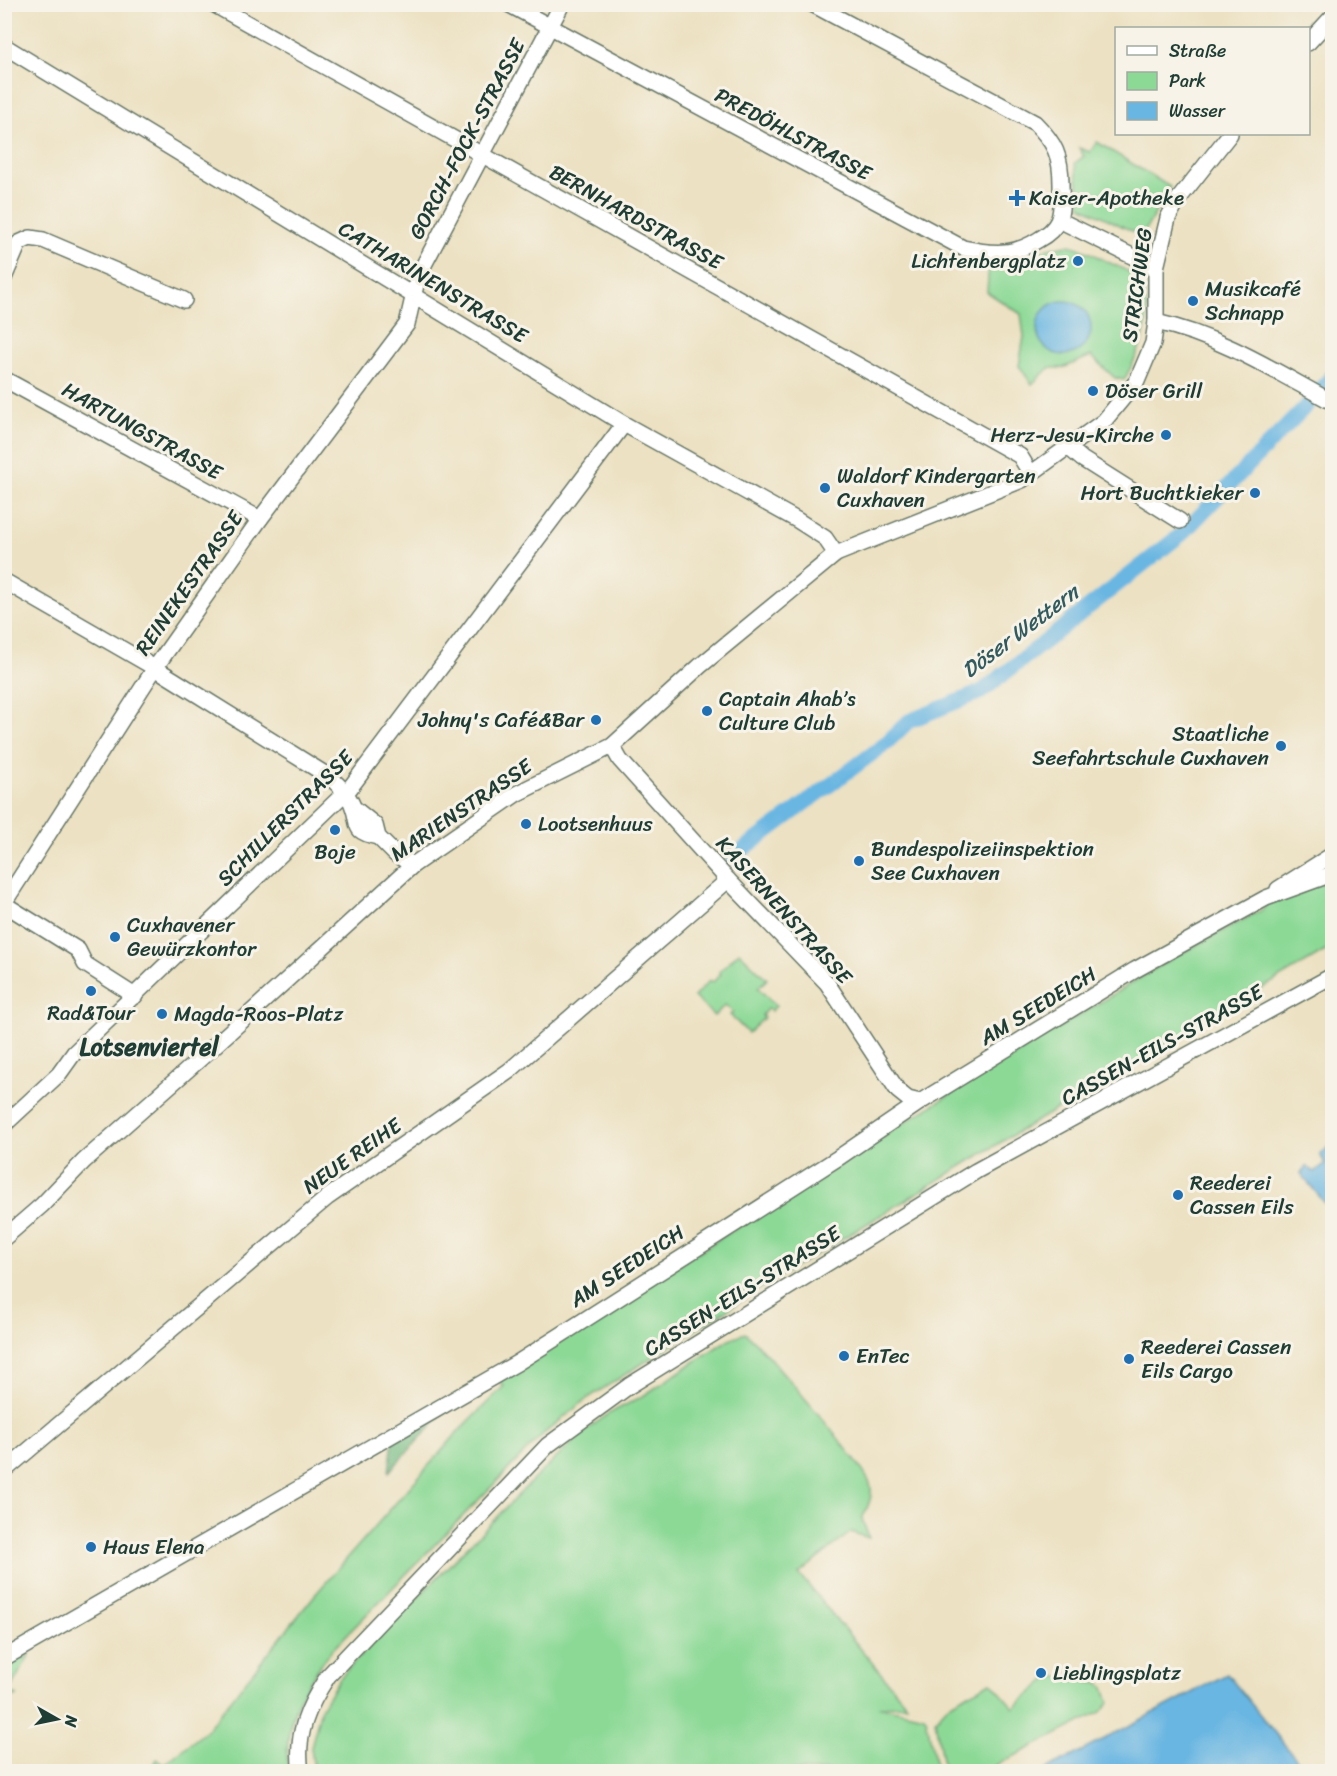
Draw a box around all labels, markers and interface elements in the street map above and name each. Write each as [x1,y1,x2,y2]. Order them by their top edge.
legend [1115,27,1310,135]
street label: GORCH-FOCK-STRASSE [398,30,537,246]
text: Straße [1169,35,1226,67]
text: Park [1169,65,1206,97]
street label: PREDÖHLSTRASSE [708,77,880,192]
text: Wasser [1169,95,1227,127]
street label: BERNHARDSTRASSE [542,153,731,281]
place label: Kaiser-Apotheke [1029,179,1184,217]
marker: Kaiser-Apotheke [1010,191,1024,205]
street label: CATHARINENSTRASSE [331,210,536,354]
street label: STRICHWEG [1110,226,1164,344]
place label: Lichtenbergplatz [911,242,1067,280]
marker: Lichtenbergplatz [1071,254,1085,268]
place label: Musikcafé Schnapp [1205,270,1301,332]
marker: Musikcafé Schnapp [1186,294,1200,308]
street label: HARTUNGSTRASSE [55,371,230,492]
place label: Döser Grill [1105,372,1203,410]
marker: Döser Grill [1086,384,1100,398]
place label: Herz-Jesu-Kirche [990,416,1154,454]
marker: Herz-Jesu-Kirche [1159,428,1173,442]
place label: Waldorf Kindergarten Cuxhaven [837,457,1036,519]
place label: Hort Buchtkieker [1081,474,1244,512]
marker: Waldorf Kindergarten Cuxhaven [818,481,832,495]
marker: Hort Buchtkieker [1248,486,1262,500]
street label: REINEKESTRASSE [125,501,254,664]
water label: Döser Wettern [953,572,1089,688]
place label: Captain Ahab’s Culture Club [719,680,856,742]
place label: Johny's Café&Bar [417,701,585,739]
marker: Captain Ahab’s Culture Club [700,704,714,718]
marker: Johny's Café&Bar [589,713,603,727]
place label: Staatliche Seefahrtschule Cuxhaven [1032,715,1269,777]
street label: SCHILLERSTRASSE [207,739,364,896]
marker: Staatliche Seefahrtschule Cuxhaven [1274,739,1288,753]
street label: MARIENSTRASSE [382,747,541,872]
place label: Lootsenhuus [538,805,653,843]
marker: Lootsenhuus [519,817,533,831]
marker: Boje [328,823,342,837]
street label: KASERNENSTRASSE [706,827,863,994]
place label: Bundespolizeiinspektion See Cuxhaven [871,830,1094,892]
place label: Boje [314,833,356,871]
marker: Bundespolizeiinspektion See Cuxhaven [852,854,866,868]
place label: Cuxhavener Gewürzkontor [127,906,257,968]
marker: Cuxhavener Gewürzkontor [108,930,122,944]
street label: AM SEEDEICH [971,956,1104,1057]
street label: CASSEN-EILS-STRASSE [1054,973,1271,1117]
marker: Rad&Tour [84,984,98,998]
place label: Rad&Tour [47,994,136,1032]
place label: Magda-Roos-Platz [174,995,344,1033]
marker: Magda-Roos-Platz [155,1007,169,1021]
district label: Lotsenviertel [80,1026,220,1068]
street label: NEUE REIHE [294,1107,411,1204]
place label: Reederei Cassen Eils [1190,1164,1294,1226]
marker: Reederei Cassen Eils [1171,1188,1185,1202]
street label: AM SEEDEICH [561,1214,693,1318]
street label: CASSEN-EILS-STRASSE [636,1214,849,1367]
place label: Reederei Cassen Eils Cargo [1141,1328,1291,1390]
place label: EnTec [856,1337,910,1375]
marker: EnTec [837,1349,851,1363]
marker: Reederei Cassen Eils Cargo [1122,1352,1136,1366]
place label: Haus Elena [103,1528,205,1566]
marker: Haus Elena [84,1540,98,1554]
place label: Lieblingsplatz [1053,1654,1181,1692]
marker: Lieblingsplatz [1034,1666,1048,1680]
north arrow [27,1689,87,1749]
text: N [56,1713,87,1730]

